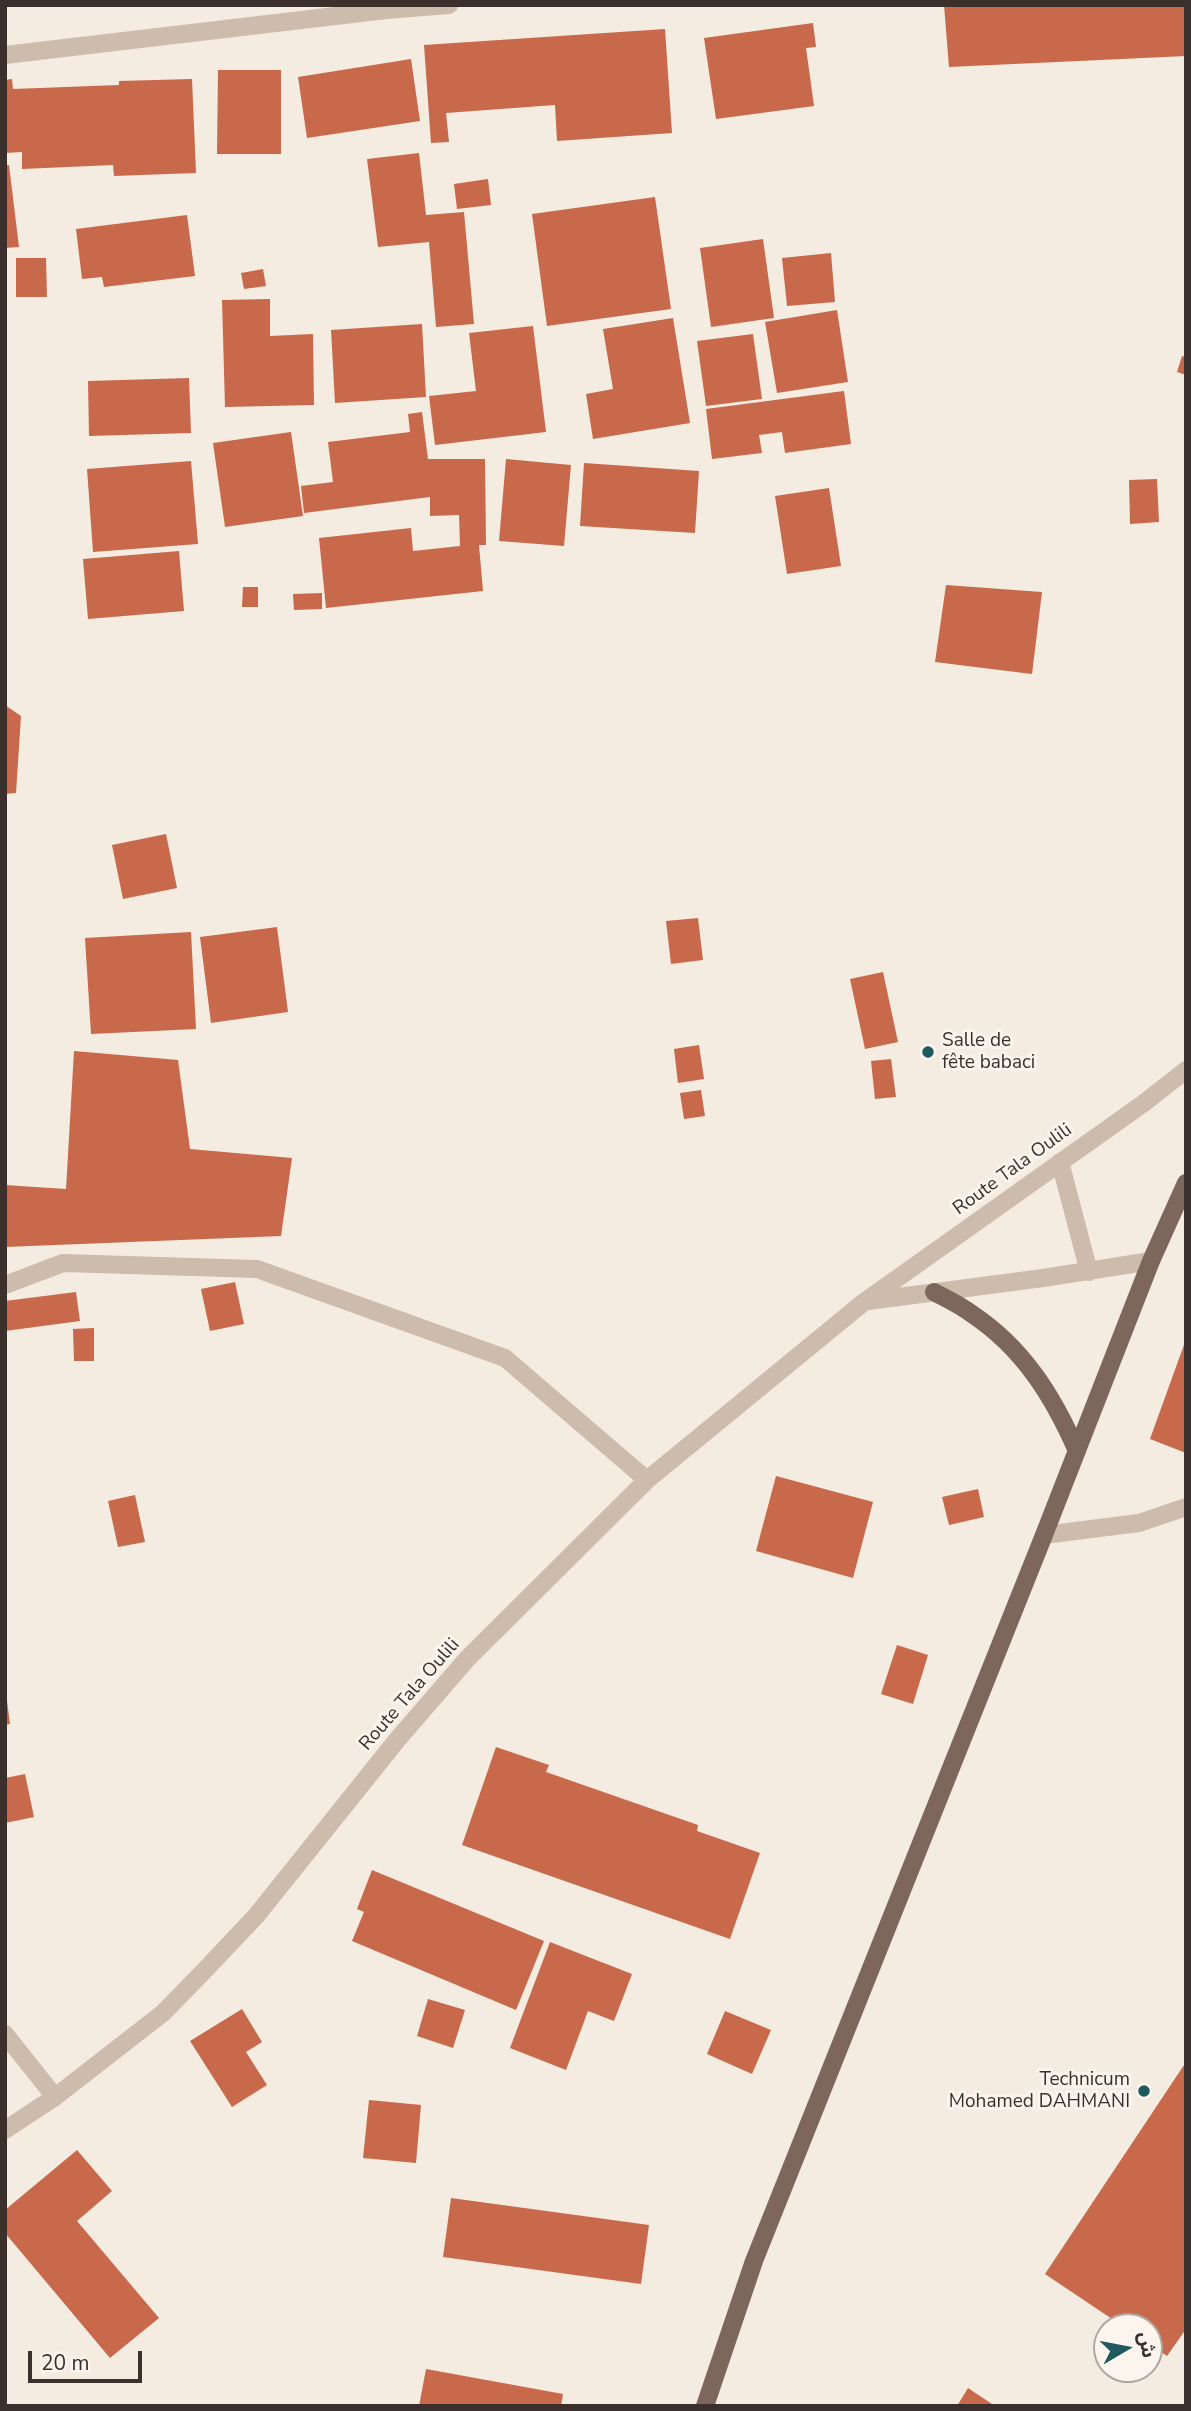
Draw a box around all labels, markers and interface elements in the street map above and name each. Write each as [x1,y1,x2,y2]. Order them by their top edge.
place label: Salle de fête babaci [942,1030,1035,1074]
marker: Salle de fête babaci [920,1044,936,1060]
street label: Route Tala Oulili [949,1119,1077,1221]
street label: Route Tala Oulili [355,1634,465,1756]
place label: Technicum Mohamed DAHMANI [949,2069,1130,2113]
marker: Technicum Mohamed DAHMANI [1136,2083,1152,2099]
north arrow [1093,2313,1163,2383]
text: ش [1132,2330,1162,2360]
scale bar [32,2338,145,2382]
text: 20 m [41,2349,90,2377]

